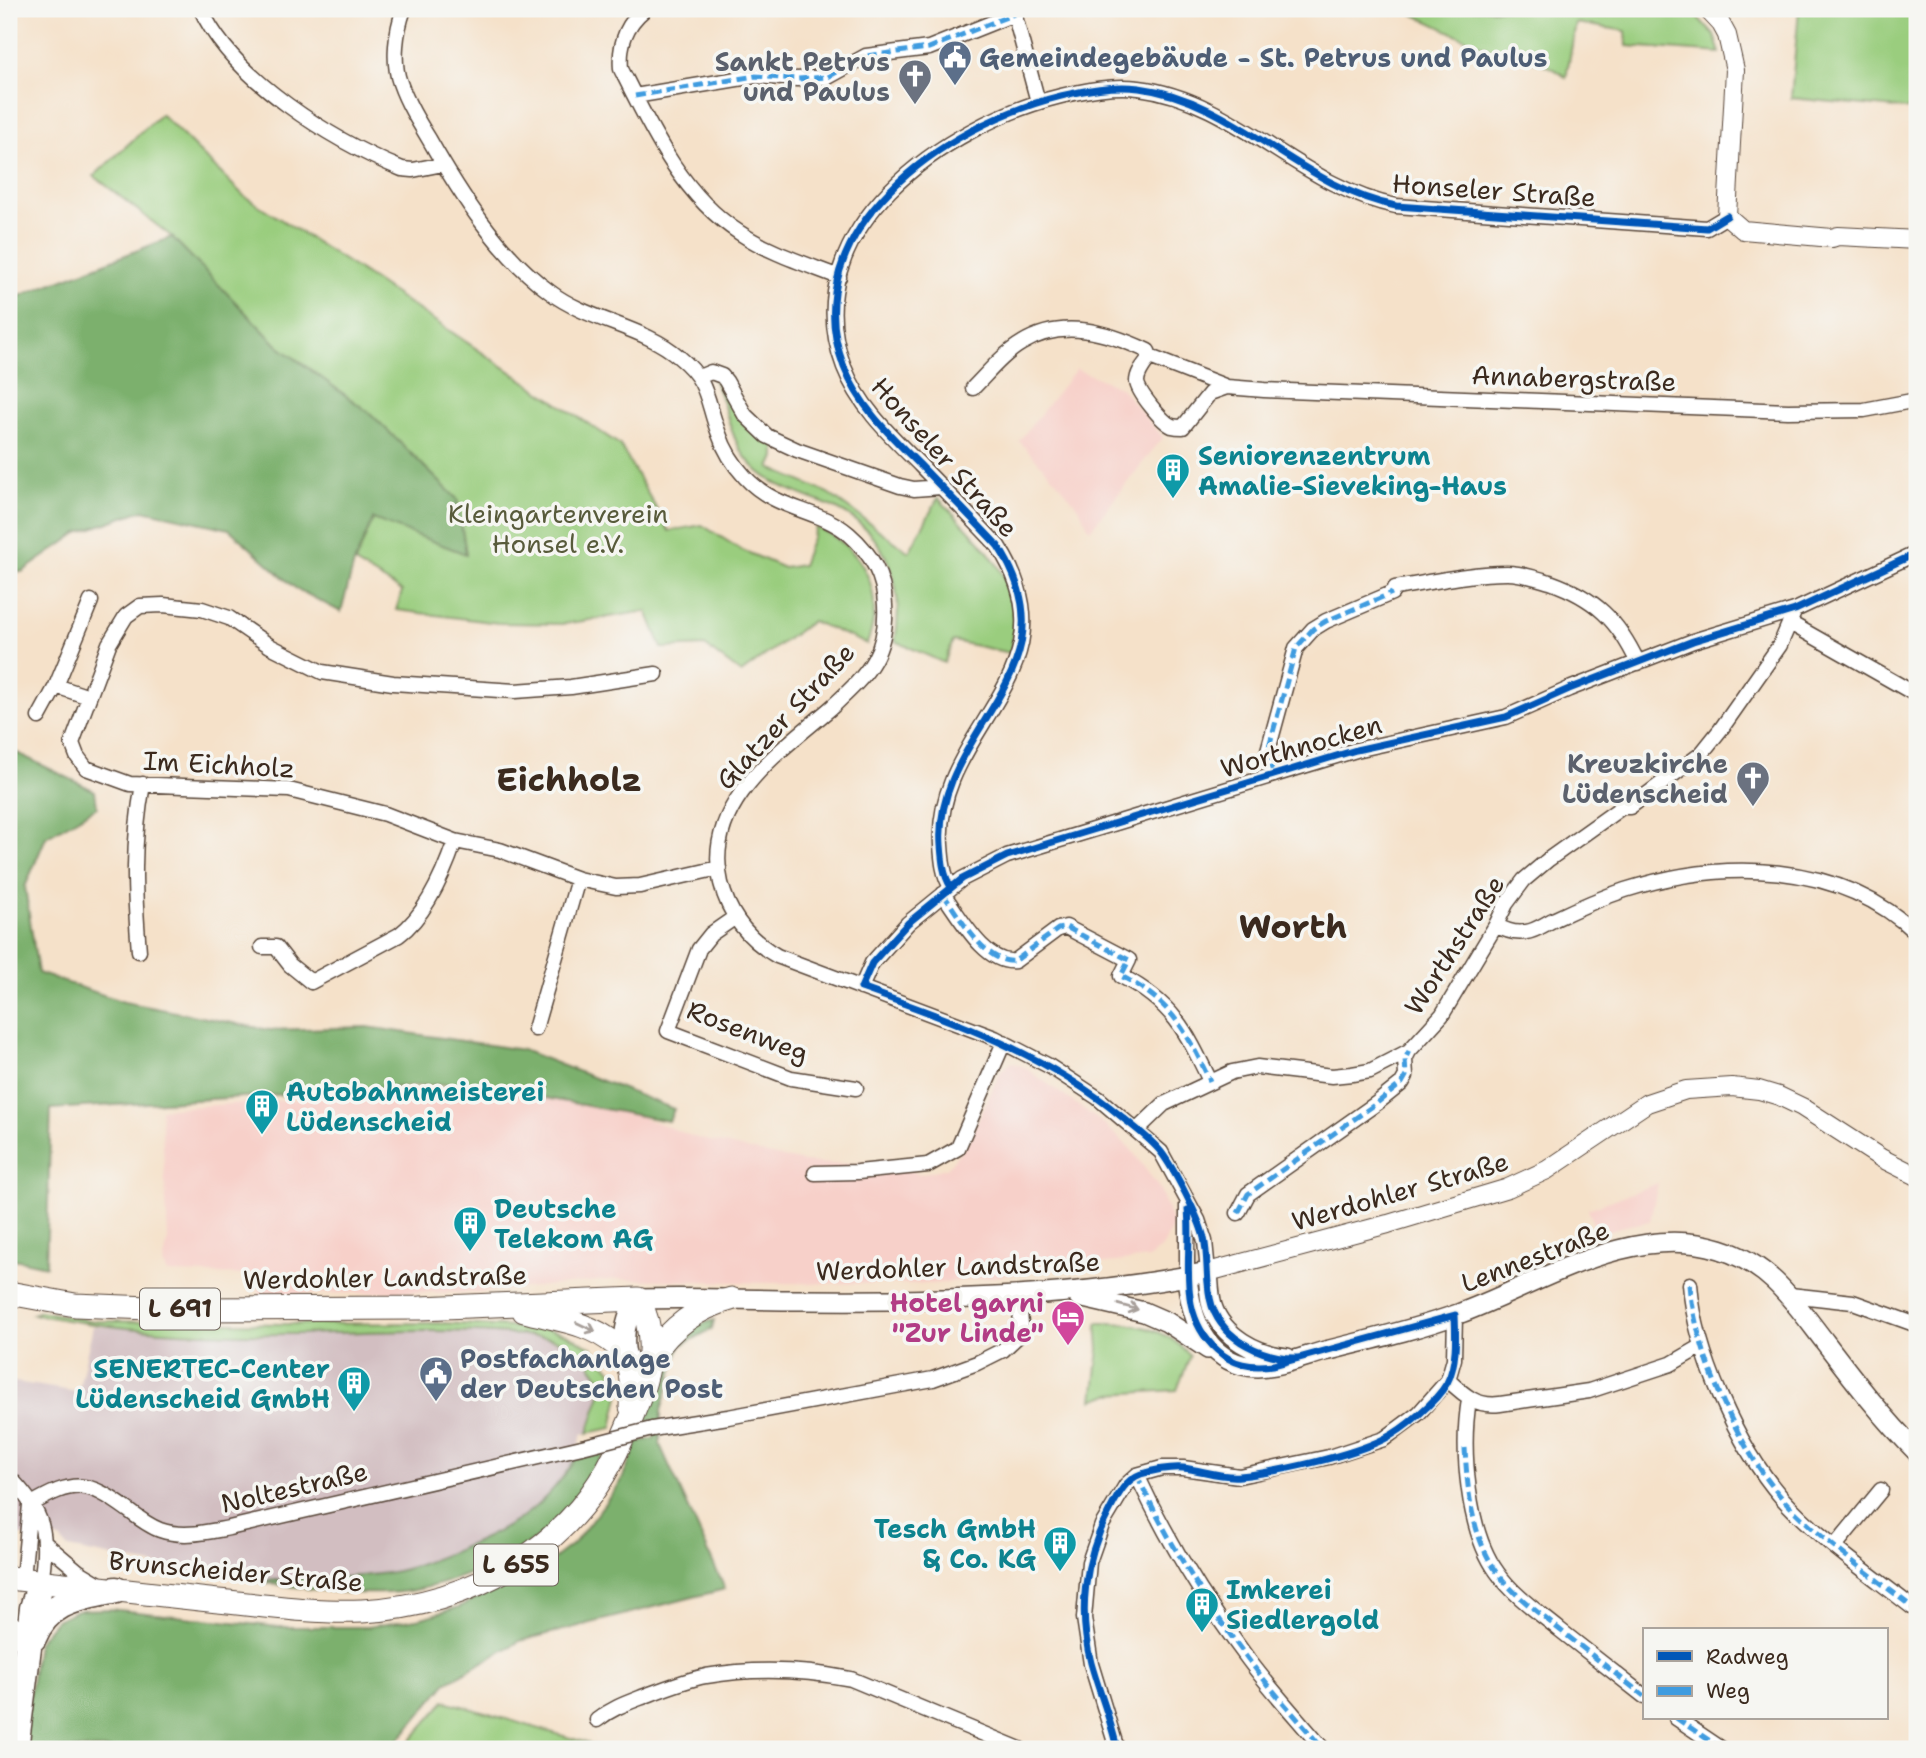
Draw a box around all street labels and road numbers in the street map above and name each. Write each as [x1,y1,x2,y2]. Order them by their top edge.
street label: Honseler Straße [1391,165,1597,215]
street label: Annabergstraße [1471,357,1677,399]
street label: Honseler Straße [864,369,1026,545]
street label: Glatzer Straße [708,635,862,797]
street label: Worthnocken [1216,706,1386,786]
street label: Im Eichholz [142,743,296,785]
street label: Worthstraße [1396,869,1512,1021]
street label: Rosenweg [682,992,814,1070]
street label: Werdohler Straße [1288,1143,1512,1239]
street label: Lennestraße [1456,1212,1614,1300]
street label: Werdohler Landstraße [815,1244,1101,1288]
street label: Werdohler Landstraße [243,1257,527,1297]
road number: L 691 [140,1288,220,1330]
street label: Noltestraße [217,1453,371,1521]
street label: Brunscheider Straße [107,1542,365,1600]
road number: L 655 [474,1545,558,1586]

